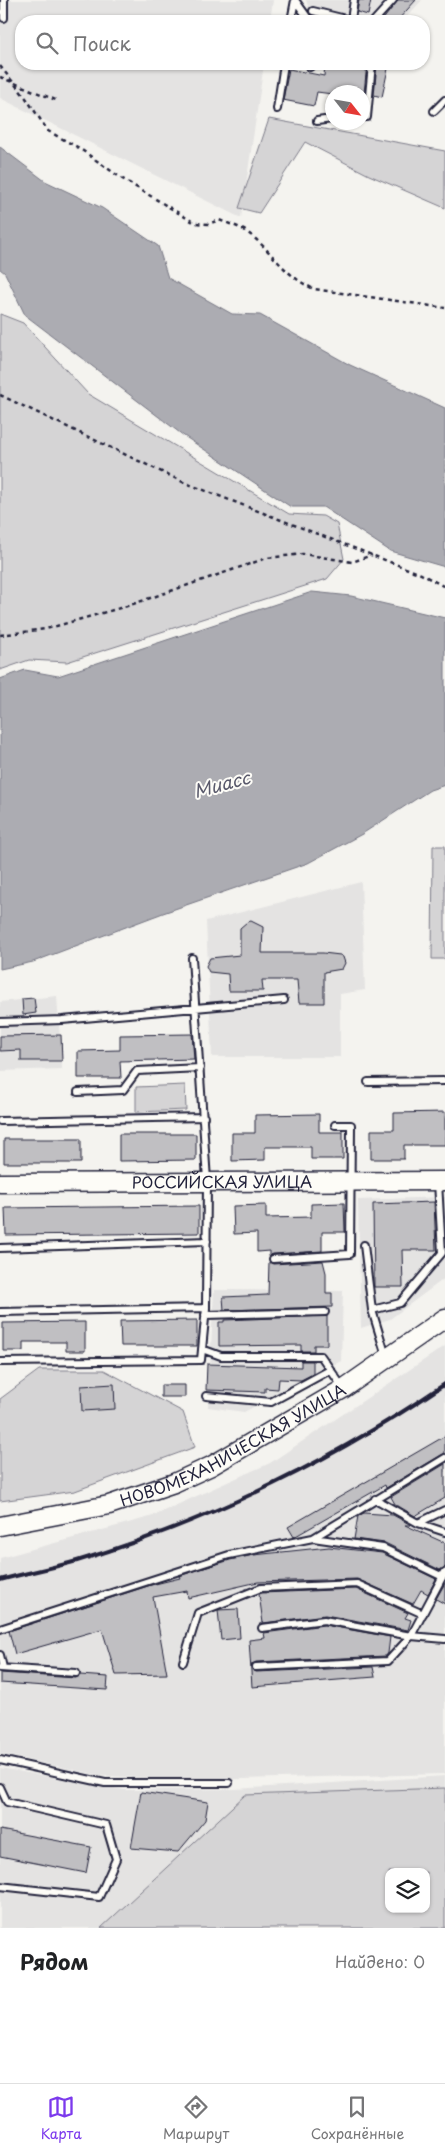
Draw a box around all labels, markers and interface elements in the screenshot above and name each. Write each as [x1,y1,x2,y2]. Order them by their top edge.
search box [15,15,430,70]
icon: search [33,29,61,57]
text: Поиск [73,29,131,57]
north arrow [325,85,370,130]
water label: Миасс [190,763,254,804]
street label: РОССИЙСКАЯ УЛИЦА [132,1169,312,1193]
street label: НОВОМЕХАНИЧЕСКАЯ УЛИЦА [116,1377,350,1512]
map controls [385,1868,430,1913]
button: layers [385,1868,430,1913]
text: Рядом [20,1945,88,1977]
text: Найдено: 0 [335,1949,425,1973]
tab: Карта [41,2093,82,2144]
tab: Маршрут [163,2093,229,2144]
tab: Сохранённые [311,2093,404,2144]

